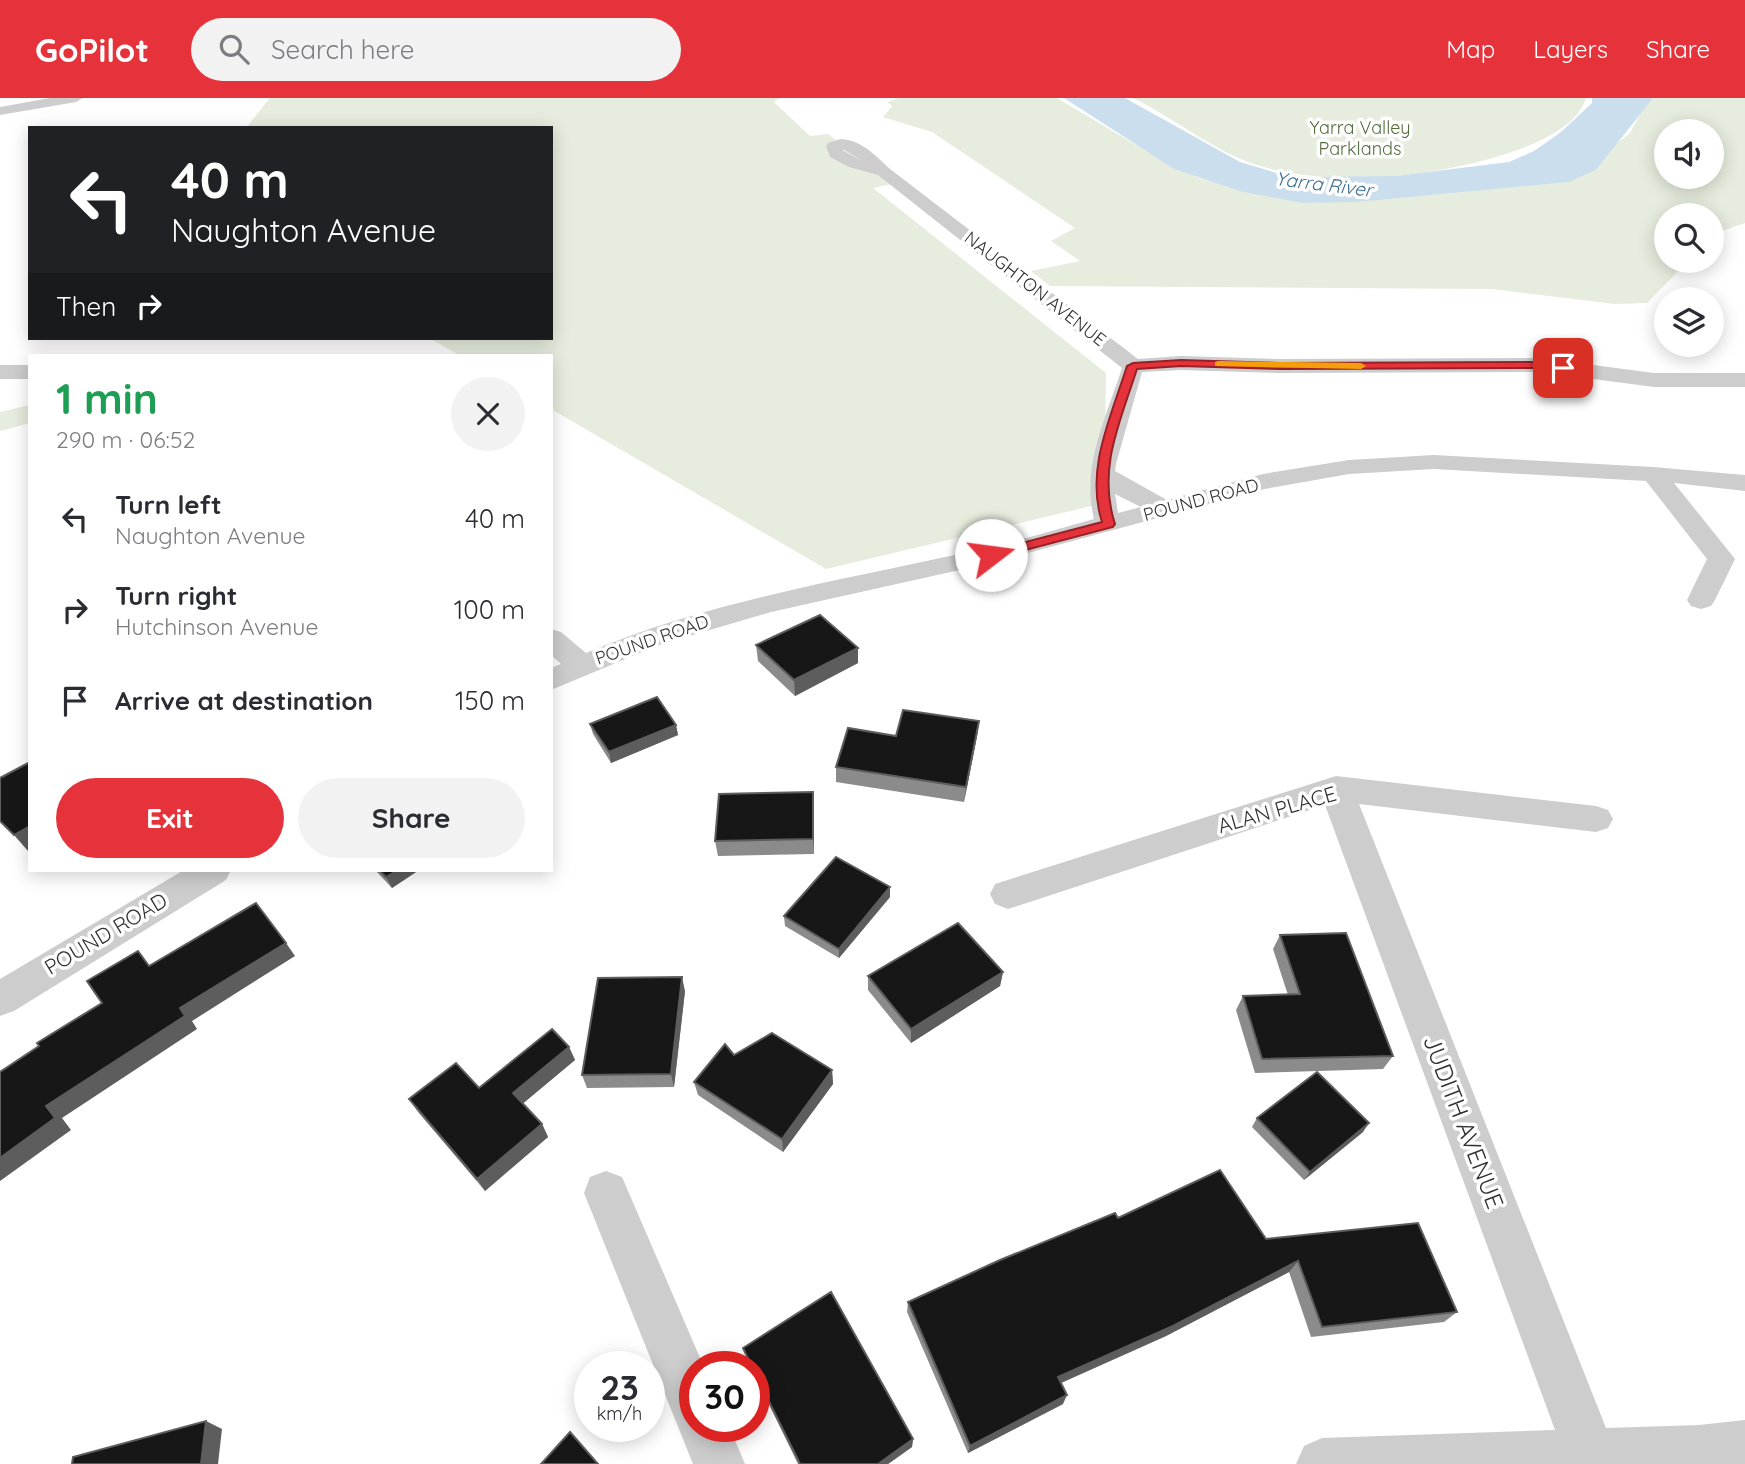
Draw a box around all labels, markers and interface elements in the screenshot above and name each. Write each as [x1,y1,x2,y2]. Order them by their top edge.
search box [191,18,681,81]
text: GoPilot [35,29,149,70]
icon: search [215,30,253,68]
text: Search here [271,33,414,66]
text: Map [1446,34,1495,64]
text: Layers [1533,34,1608,64]
text: Share [1646,34,1710,64]
park label: Yarra Valley Parklands [1310,116,1410,160]
map controls [1654,119,1724,357]
button: sound [1654,119,1724,189]
text: 40 m [171,149,289,210]
icon: left [56,154,147,245]
water label: Yarra River [1274,166,1376,202]
button: search [1654,203,1724,273]
text: Naughton Avenue [171,210,436,250]
street label: NAUGHTON AVENUE [960,226,1111,351]
icon: right [130,287,168,325]
button: layers [1654,287,1724,357]
text: Then [56,290,116,323]
pin [1533,338,1593,398]
icon: arrive [1544,349,1582,387]
text: 1 min [56,372,158,425]
button: close [451,377,525,451]
text: 290 m · 06:52 [56,425,195,454]
street label: POUND ROAD [1141,473,1261,526]
text: Turn left [115,488,222,521]
icon: left [56,500,94,538]
text: 40 m [465,502,525,535]
position arrow [954,518,1028,592]
text: Naughton Avenue [115,521,306,550]
text: Turn right [115,579,237,612]
icon: right [56,591,94,629]
text: 100 m [454,593,525,626]
street label: POUND ROAD [592,609,712,670]
text: Hutchinson Avenue [115,612,318,641]
icon: arrive [56,682,94,720]
text: Arrive at destination [115,684,373,717]
text: 150 m [455,684,525,717]
button: Exit [56,778,284,858]
button: Share [298,778,525,858]
street label: ALAN PLACE [1214,780,1339,838]
street label: POUND ROAD [40,886,171,980]
street label: JUDITH AVENUE [1417,1031,1511,1213]
speed limit sign: 30 [679,1351,770,1442]
text: 23 [600,1365,639,1409]
text: km/h [597,1402,642,1425]

